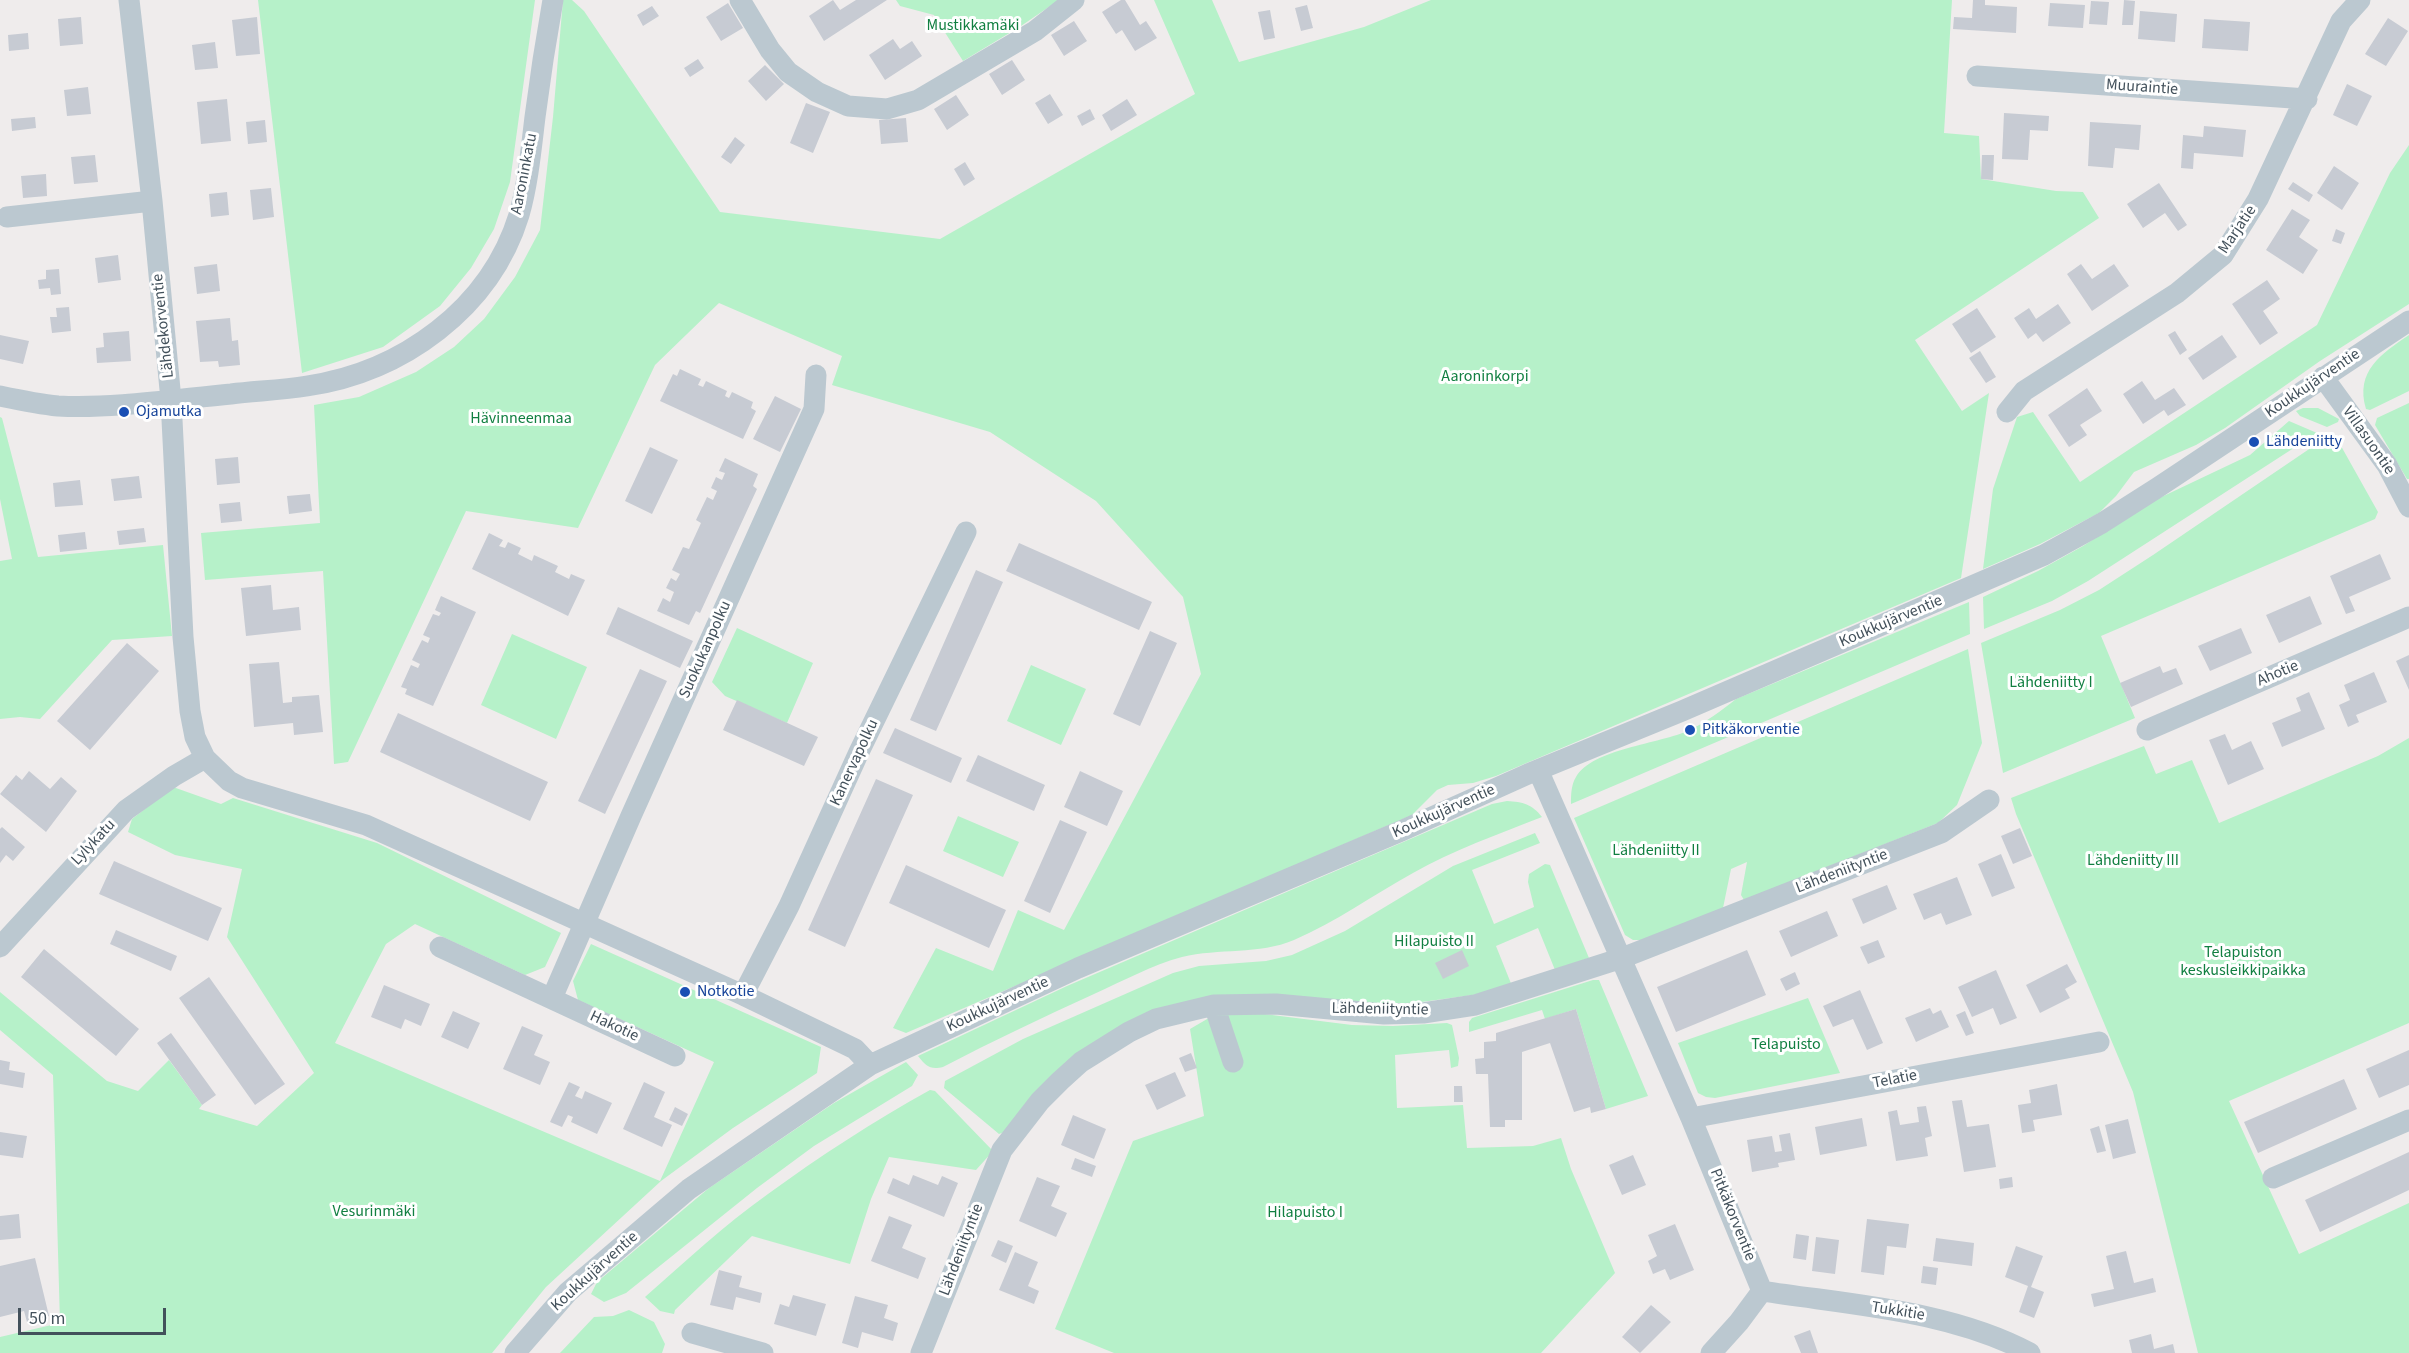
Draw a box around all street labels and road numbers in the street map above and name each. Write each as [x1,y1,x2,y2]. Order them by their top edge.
street label: Muuraintie [2105,76,2179,100]
street label: Aaroninkatu [508,132,542,216]
street label: Marjatie [2215,202,2261,258]
street label: Lähdekorventie [149,273,179,379]
street label: Koukkujärventie [2262,345,2364,423]
street label: Villasuontie [2338,403,2398,479]
street label: Koukkujärventie [1837,592,1945,652]
street label: Suokukanpolku [676,598,736,702]
street label: Ahotie [2254,657,2302,691]
street label: Kanervapolku [827,717,883,809]
street label: Koukkujärventie [1390,781,1498,843]
street label: Lylykatu [68,816,120,870]
street label: Lähdeniityntie [1793,846,1891,898]
street label: Koukkujärventie [944,973,1052,1037]
street label: Lähdeniityntie [1331,1000,1429,1020]
street label: Hakotie [586,1007,642,1047]
street label: Telatie [1871,1066,1919,1094]
street label: Pitkäkorventie [1705,1166,1759,1264]
street label: Lähdeniityntie [936,1201,988,1299]
street label: Koukkujärventie [548,1228,642,1316]
street label: Tukkitie [1870,1298,1926,1326]

